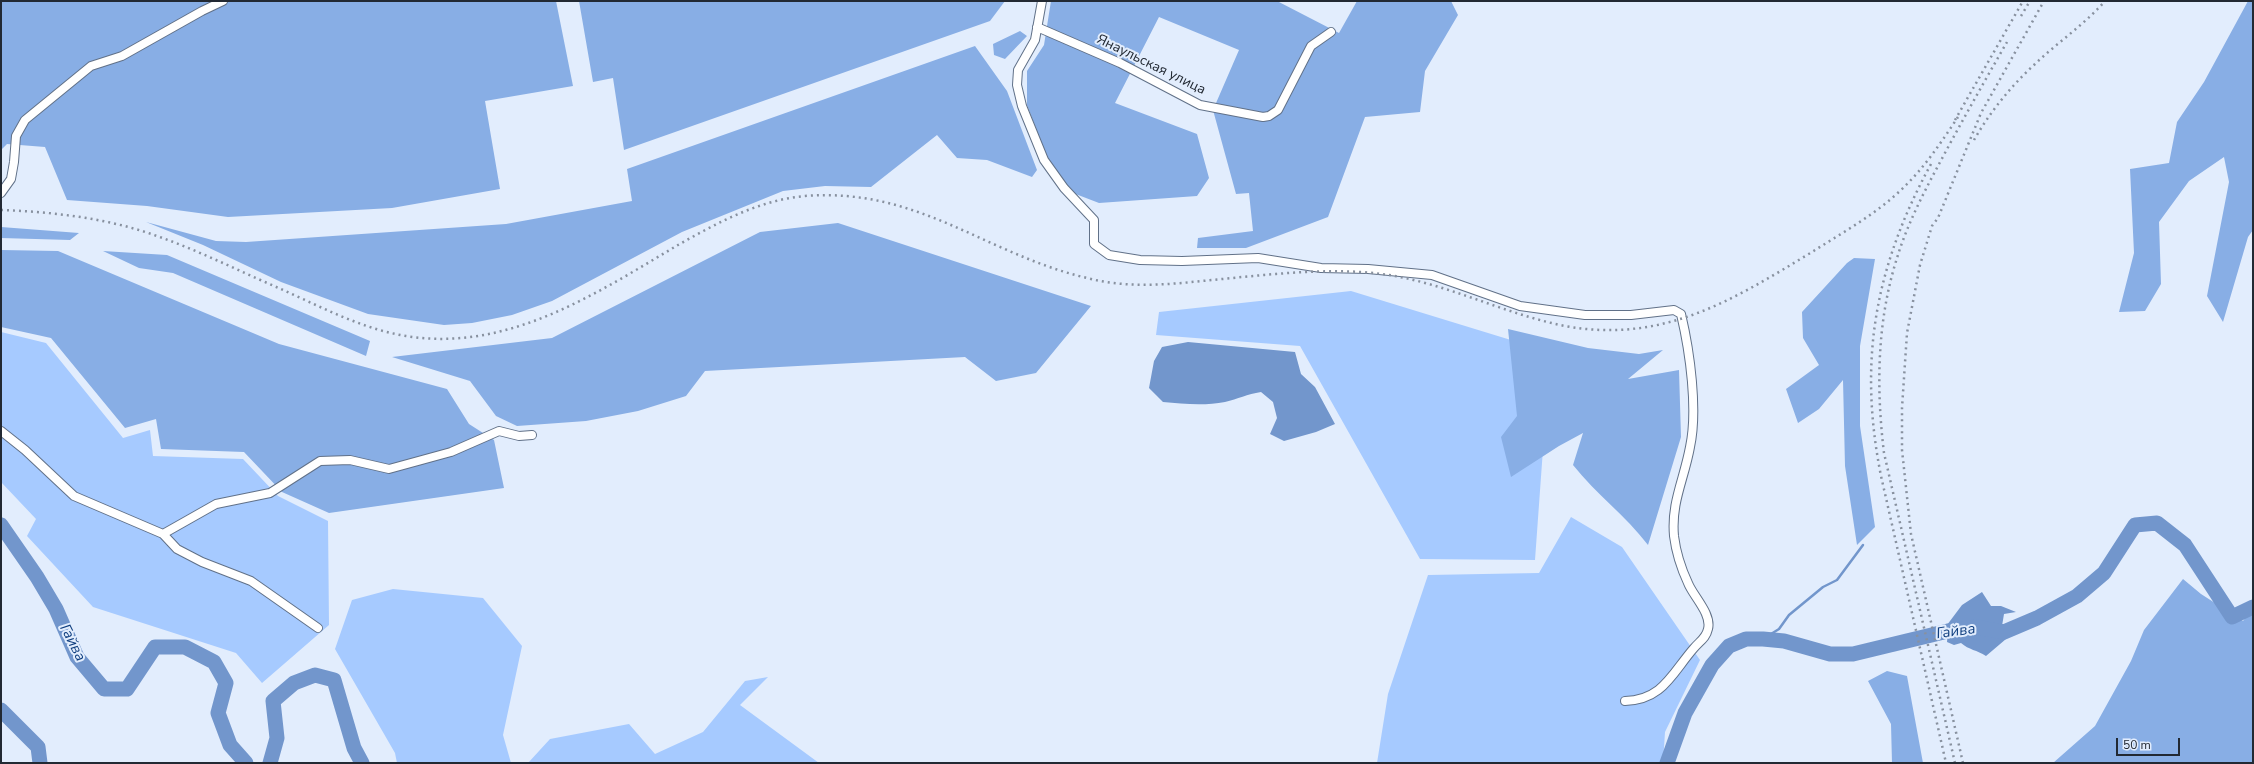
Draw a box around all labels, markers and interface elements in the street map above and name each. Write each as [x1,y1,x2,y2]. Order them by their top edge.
street label: Янаульская улица [1094,31,1208,99]
water label: Гайва [1935,620,1977,644]
water label: Гайва [55,621,89,665]
scale bar [2118,730,2182,756]
text: 50 m [2123,737,2151,753]

